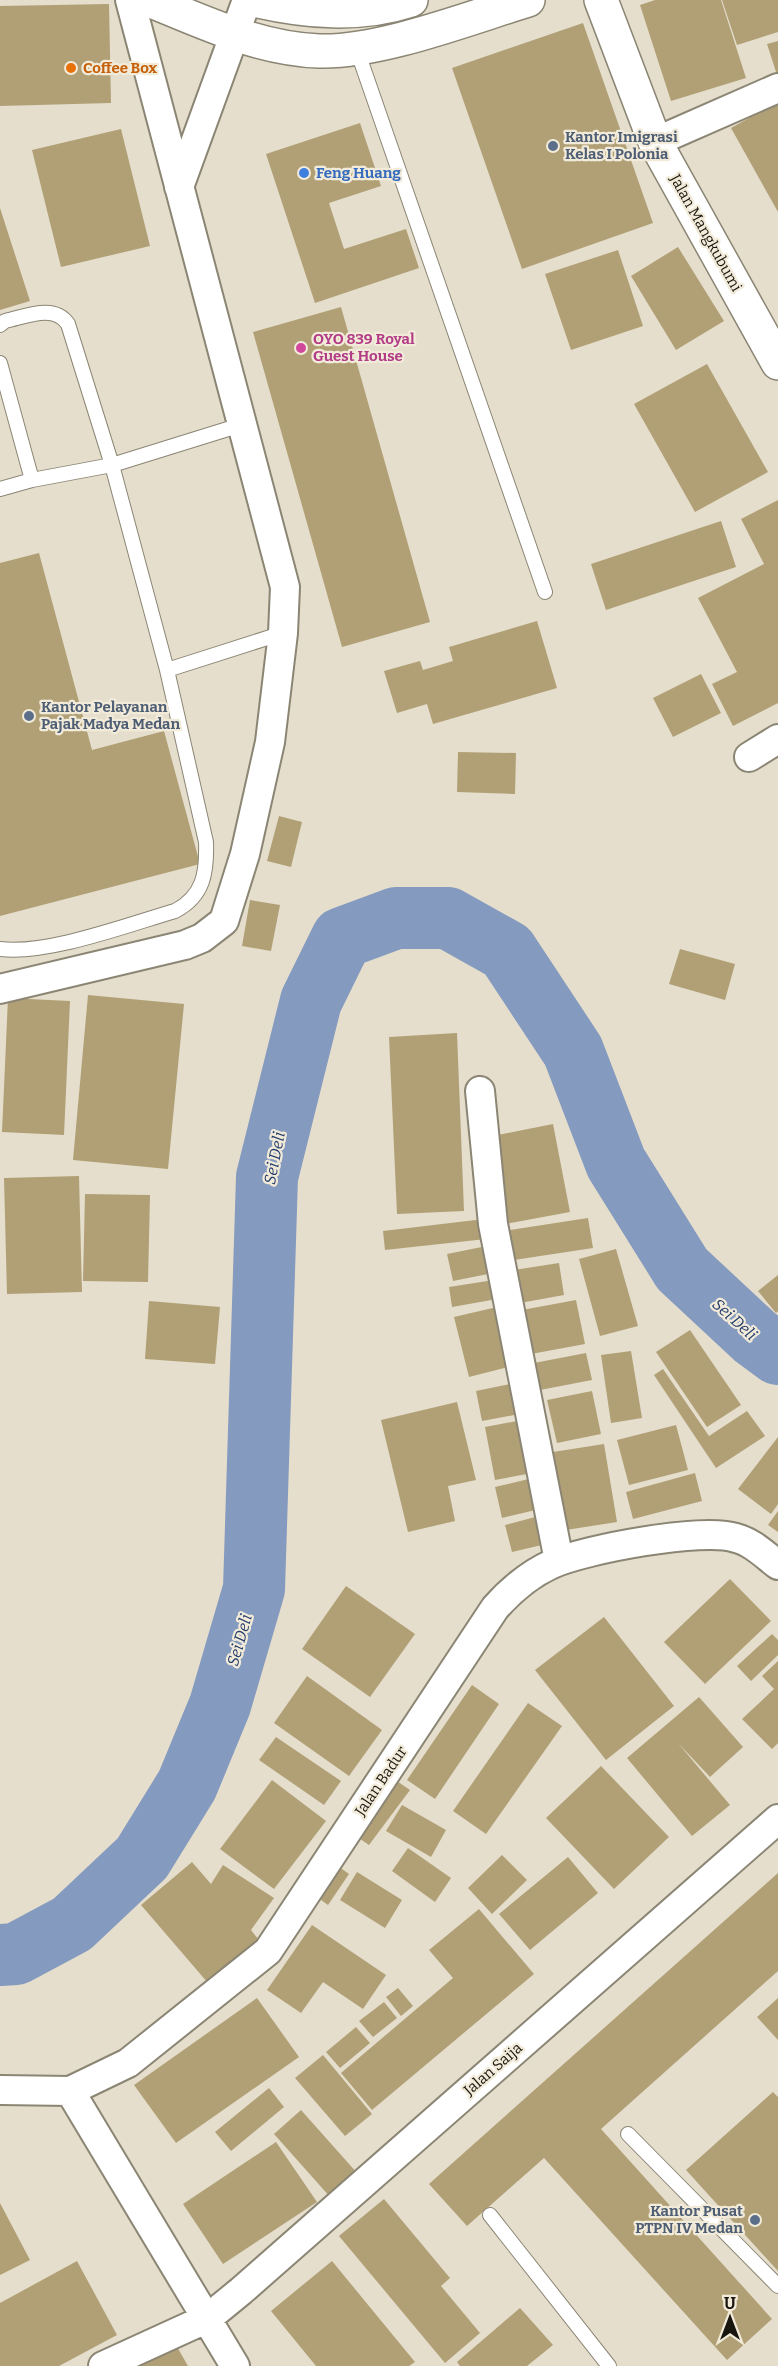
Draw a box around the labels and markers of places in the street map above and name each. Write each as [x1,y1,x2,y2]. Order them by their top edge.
place label: Coffee Box [83,59,157,77]
marker: Coffee Box [64,61,78,75]
place label: Kantor Imigrasi Kelas I Polonia [565,128,678,163]
marker: Kantor Imigrasi Kelas I Polonia [546,139,560,153]
place label: Feng Huang [316,164,401,182]
marker: Feng Huang [297,166,311,180]
place label: OYO 839 Royal Guest House [313,330,415,365]
marker: OYO 839 Royal Guest House [294,341,308,355]
place label: Kantor Pelayanan Pajak Madya Medan [41,698,181,733]
marker: Kantor Pelayanan Pajak Madya Medan [22,709,36,723]
place label: Kantor Pusat PTPN IV Medan [635,2202,743,2237]
marker: Kantor Pusat PTPN IV Medan [748,2213,762,2227]

